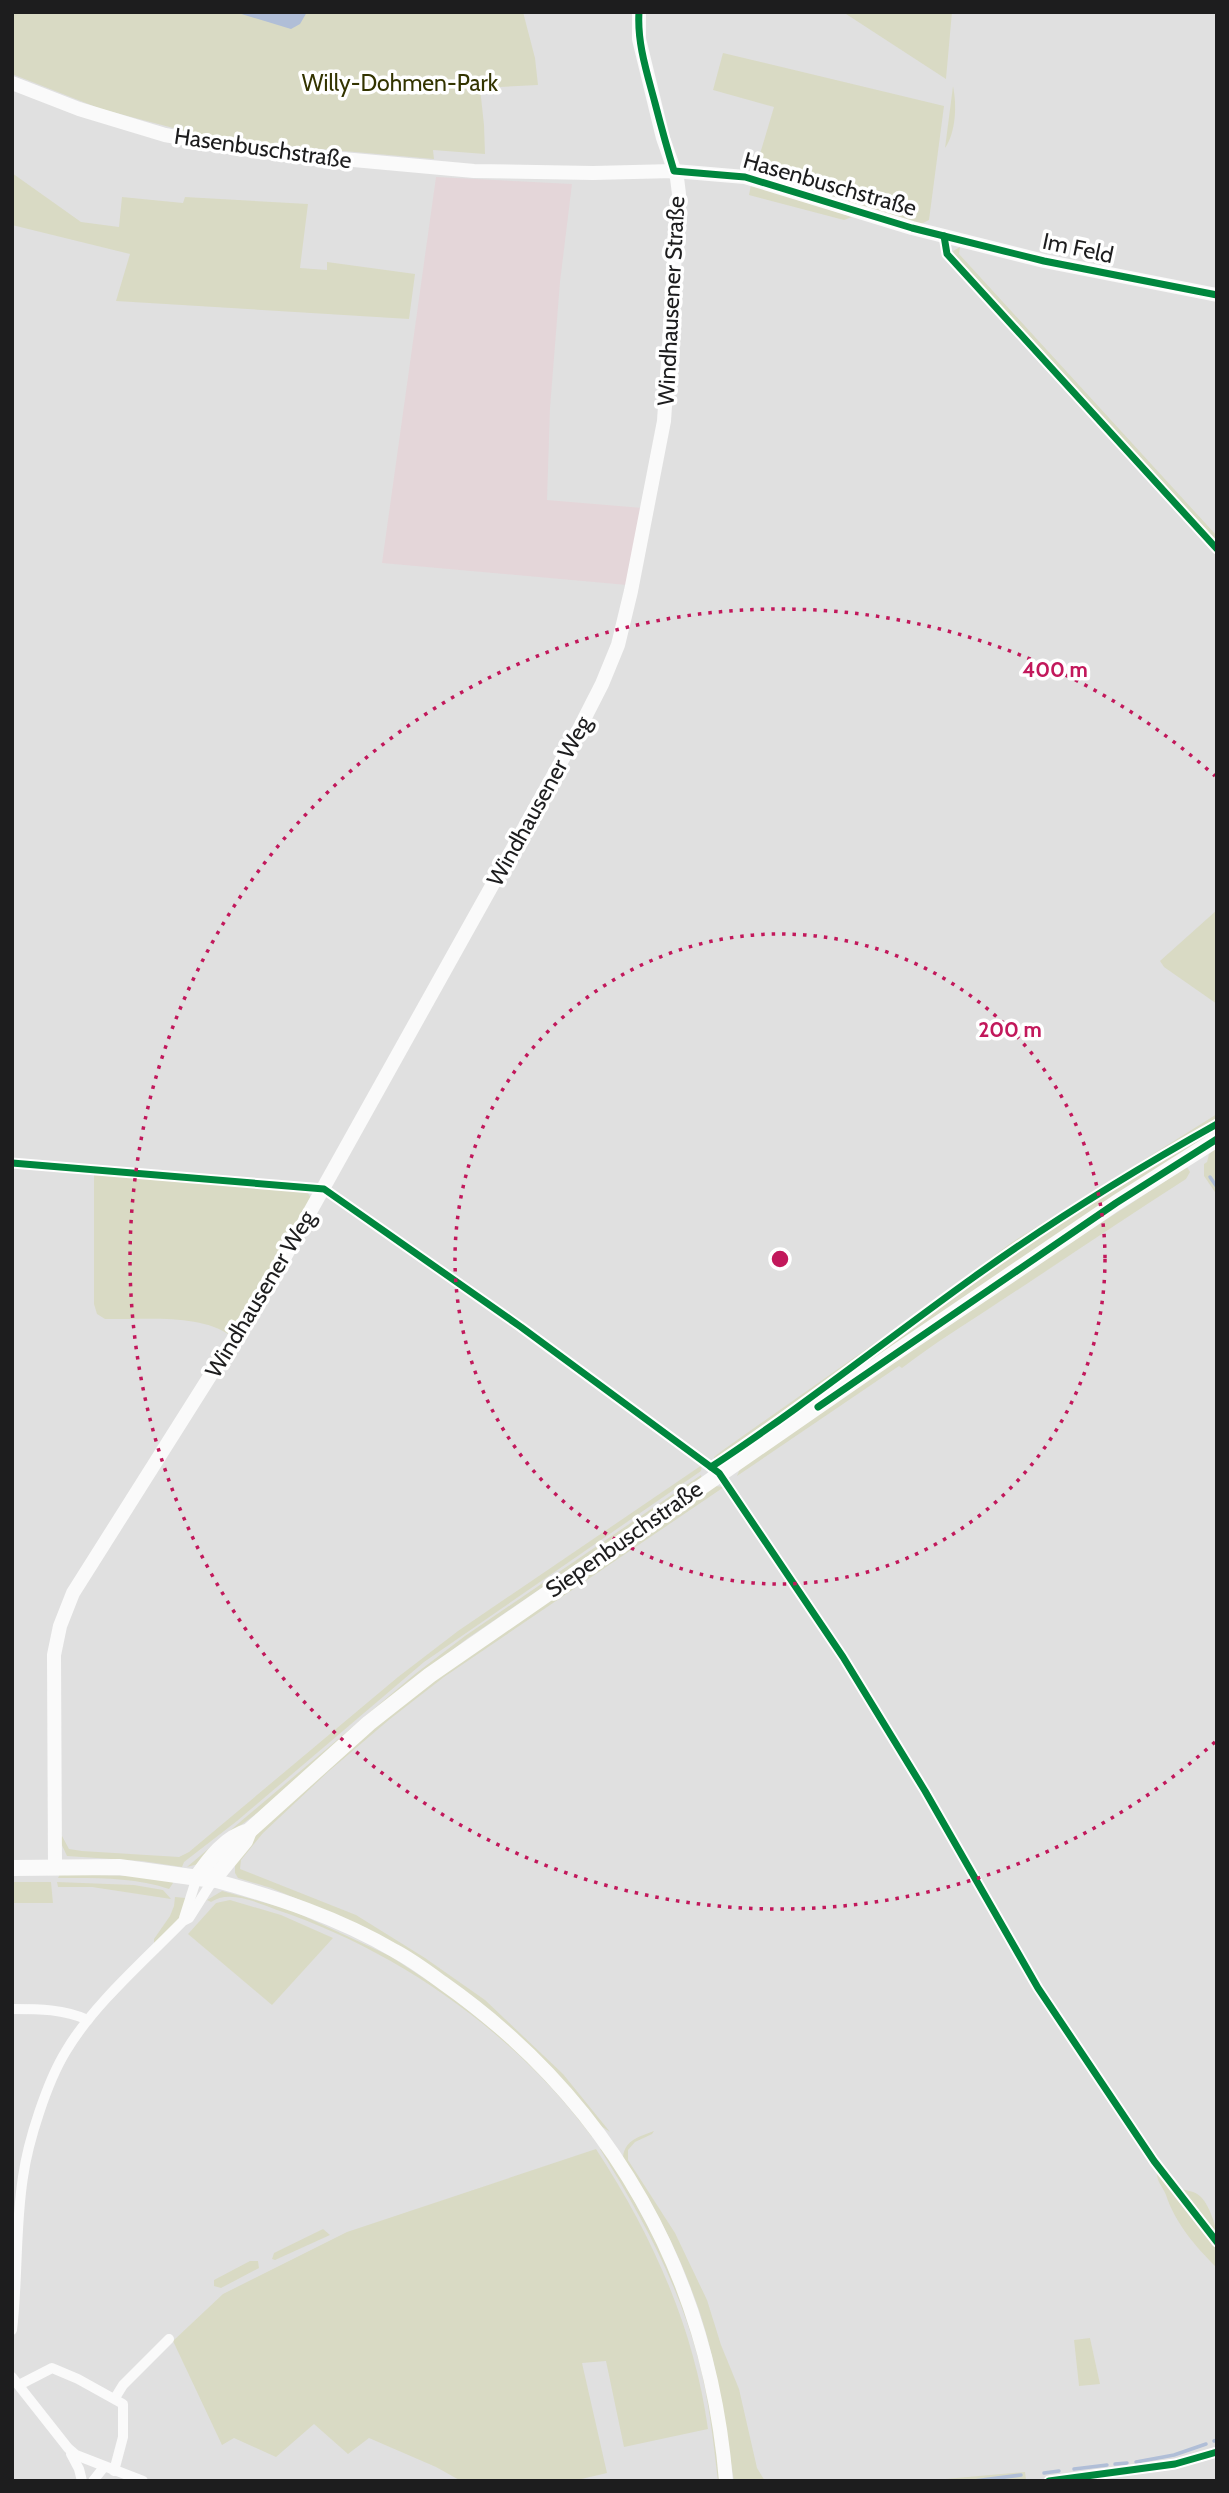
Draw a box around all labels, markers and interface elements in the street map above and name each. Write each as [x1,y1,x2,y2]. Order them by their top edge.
park label: Willy-Dohmen-Park [302,69,499,97]
street label: Hasenbuschstraße [173,122,354,174]
street label: Hasenbuschstraße [740,146,920,222]
street label: Windhausener Straße [652,195,690,407]
street label: Im Feld [1040,227,1116,269]
text: 400 m [1022,657,1088,682]
street label: Windhausener Weg [481,711,598,891]
text: 200 m [978,1017,1042,1042]
street label: Windhausener Weg [199,1205,321,1383]
centre of rings [768,1247,792,1271]
street label: Siepenbuschstraße [540,1474,708,1604]

